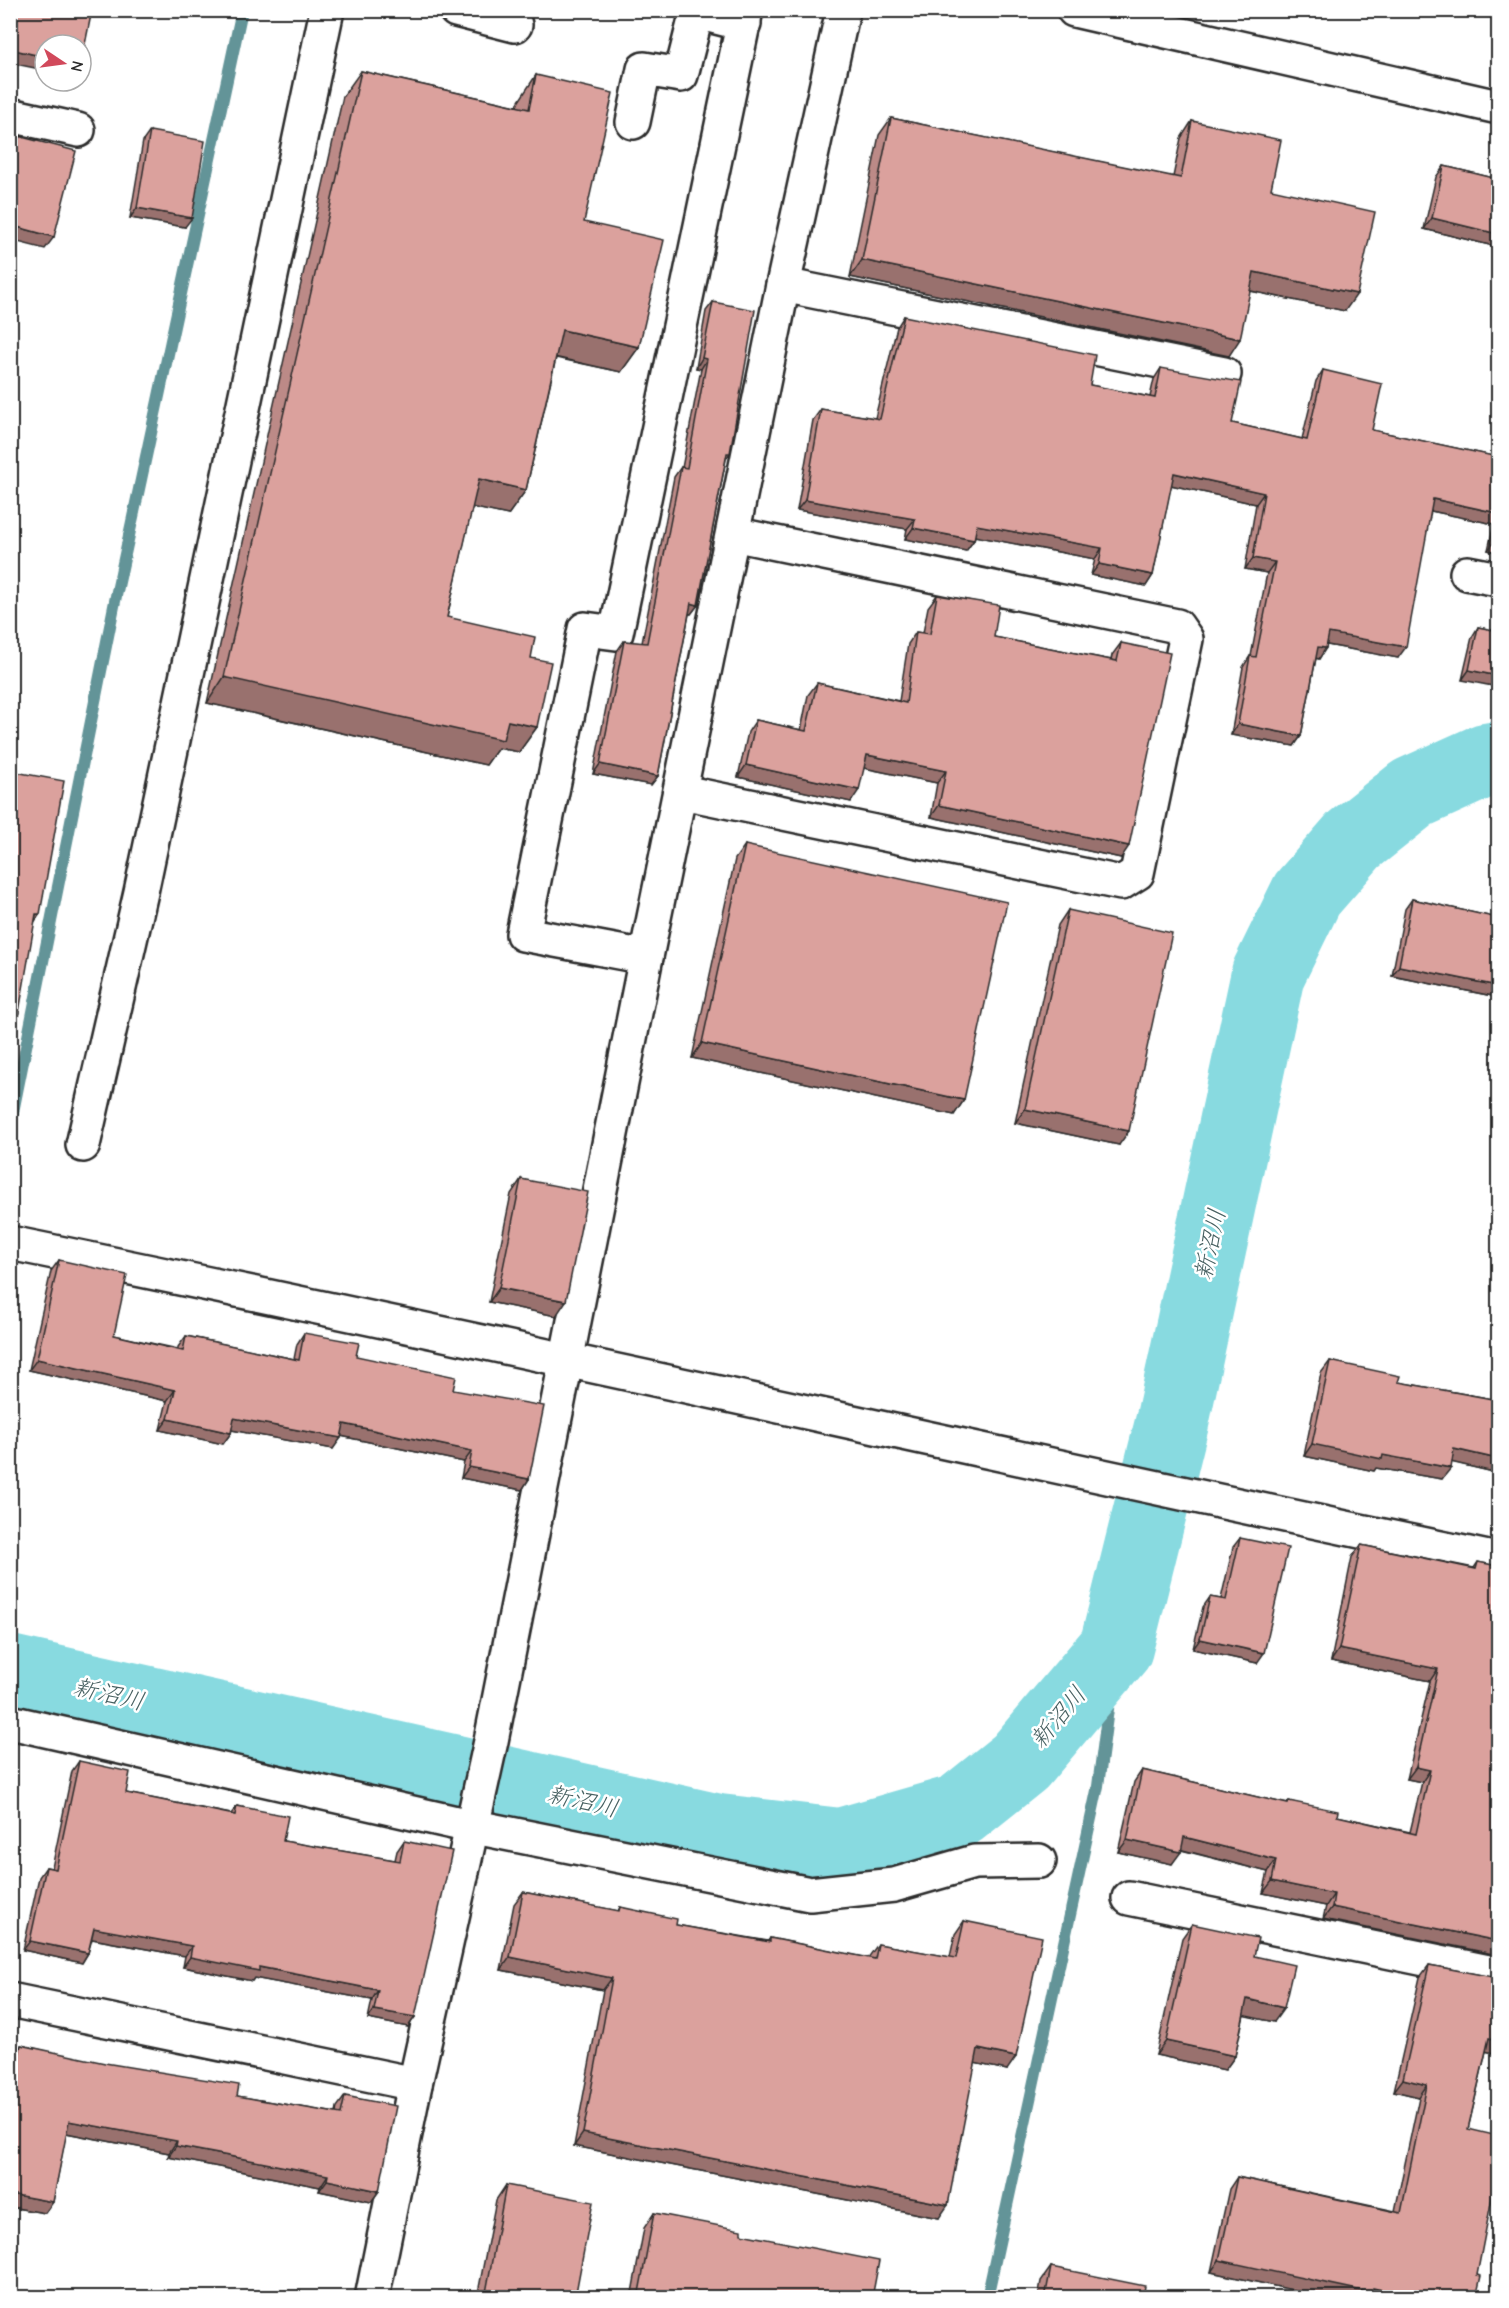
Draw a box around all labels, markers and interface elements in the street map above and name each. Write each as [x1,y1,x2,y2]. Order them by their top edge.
north arrow [33,33,93,93]
text: N [67,59,87,73]
water label: 新沼川 [1189,1206,1231,1282]
water label: 新沼川 [71,1672,147,1716]
water label: 新沼川 [1024,1680,1092,1754]
water label: 新沼川 [545,1779,621,1823]

